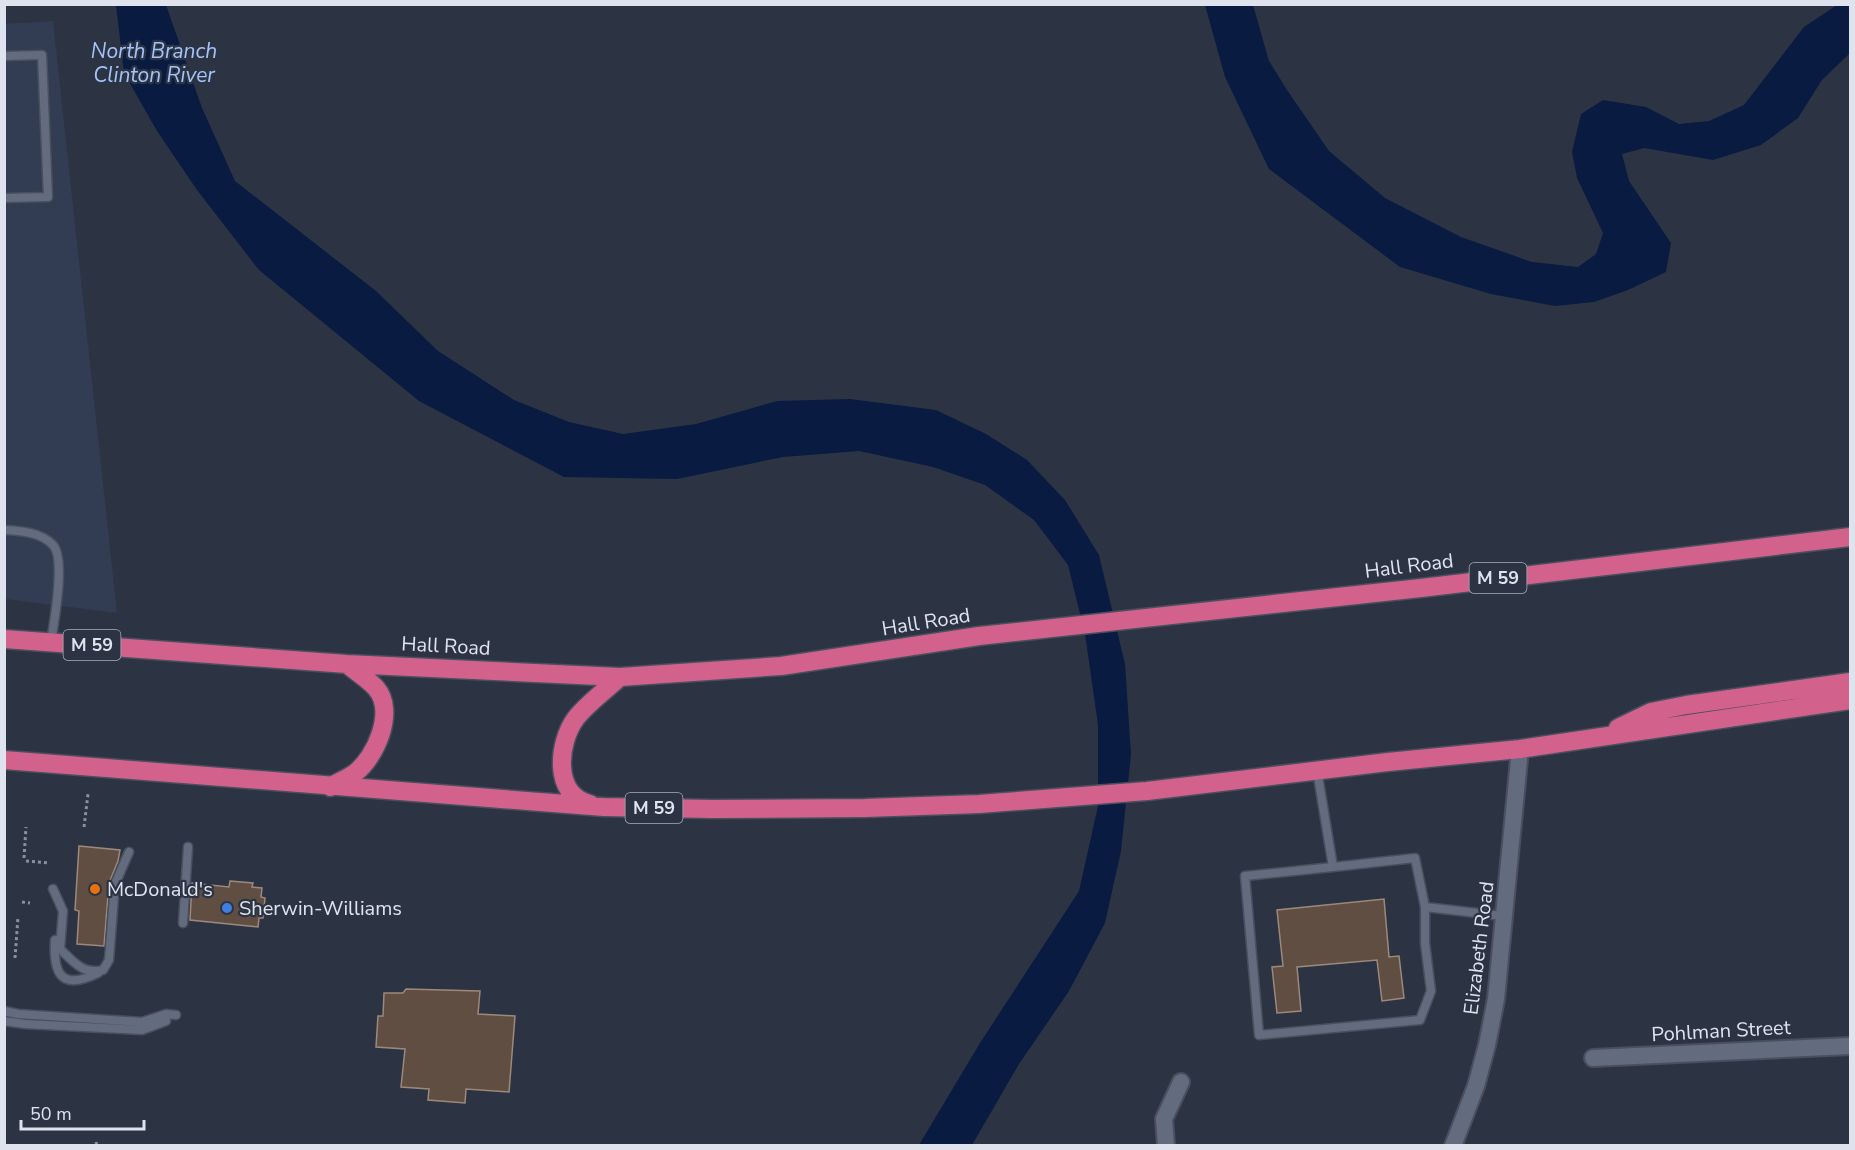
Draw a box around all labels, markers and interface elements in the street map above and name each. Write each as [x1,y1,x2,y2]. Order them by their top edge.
water label: North Branch Clinton River [91,37,217,89]
street label: Hall Road [1363,547,1455,585]
road number: M 59 [1470,563,1526,593]
street label: Hall Road [880,602,972,642]
road number: M 59 [64,630,121,660]
street label: Hall Road [401,630,491,662]
road number: M 59 [626,793,682,823]
place label: McDonald's [107,876,213,903]
street label: Elizabeth Road [1457,880,1501,1016]
marker: McDonald's [88,882,102,896]
place label: Sherwin-Williams [239,895,402,922]
marker: Sherwin-Williams [220,901,234,915]
street label: Pohlman Street [1651,1014,1792,1048]
scale bar [21,1093,144,1131]
text: 50 m [30,1102,72,1126]

